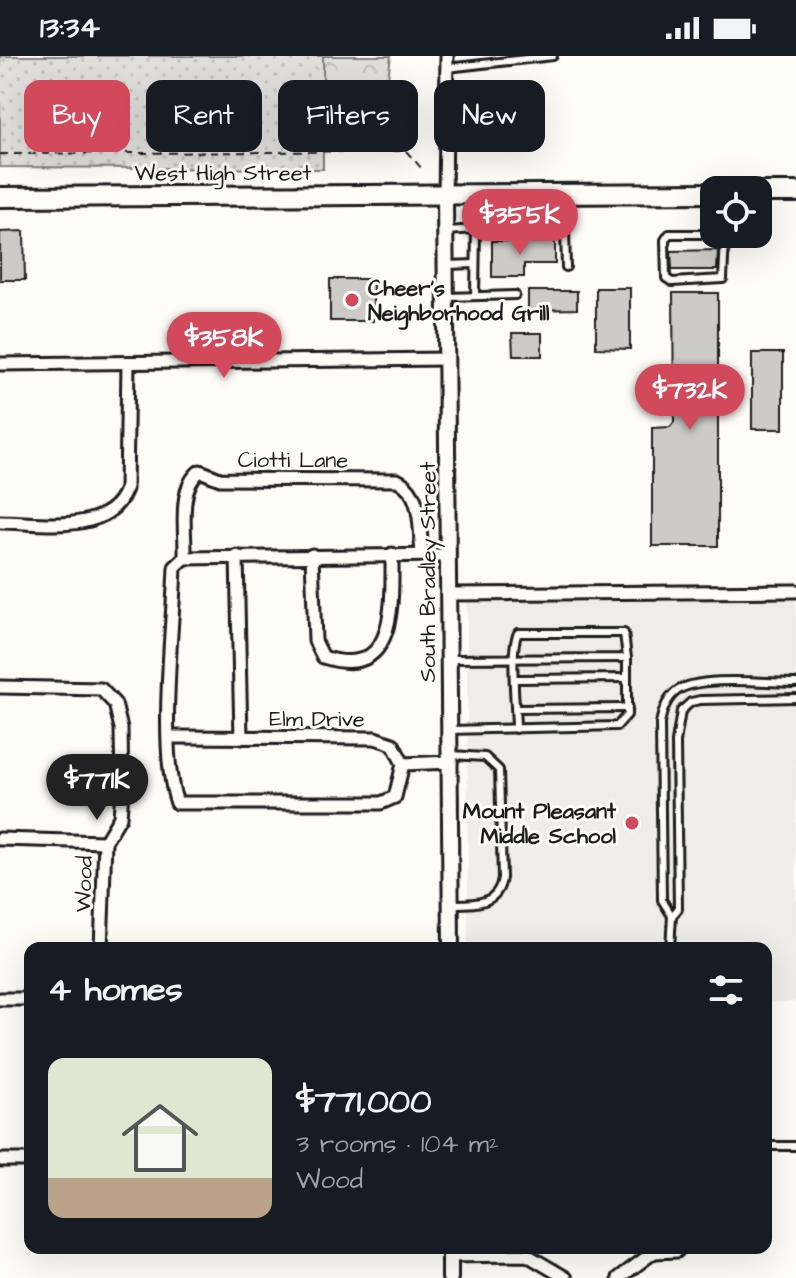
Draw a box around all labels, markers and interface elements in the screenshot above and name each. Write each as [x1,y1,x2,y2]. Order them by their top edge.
text: 13:34 [40,7,100,49]
chip: Buy [24,80,130,152]
chip: Rent [146,80,262,152]
chip: Filters [278,80,418,152]
chip: New [434,80,545,152]
street label: West High Street [135,158,312,190]
map controls [700,176,772,248]
button: locate [700,176,772,248]
pin: $355K [464,189,576,257]
text: $355K [480,197,560,233]
place label: Cheer's Neighborhood Grill [368,273,550,330]
marker: Cheer's Neighborhood Grill [343,291,361,309]
pin: $358K [168,312,280,380]
text: $358K [185,320,263,356]
pin: $732K [634,364,746,432]
text: $732K [653,372,727,408]
street label: Ciotti Lane [238,445,348,476]
street label: South Bradley Street [413,462,445,682]
street label: Elm Drive [269,704,365,735]
pin: $771K [41,754,153,822]
text: $771K [64,762,130,798]
place label: Mount Pleasant Middle School [463,796,617,852]
marker: Mount Pleasant Middle School [623,814,641,832]
street label: Wood [68,855,101,913]
text: 4 homes [48,966,183,1014]
icon: filters [704,968,748,1012]
text: $771,000 [296,1078,432,1126]
icon: home [112,1090,208,1186]
text: 3 rooms · 104 m² [296,1126,499,1162]
text: Wood [296,1162,363,1198]

